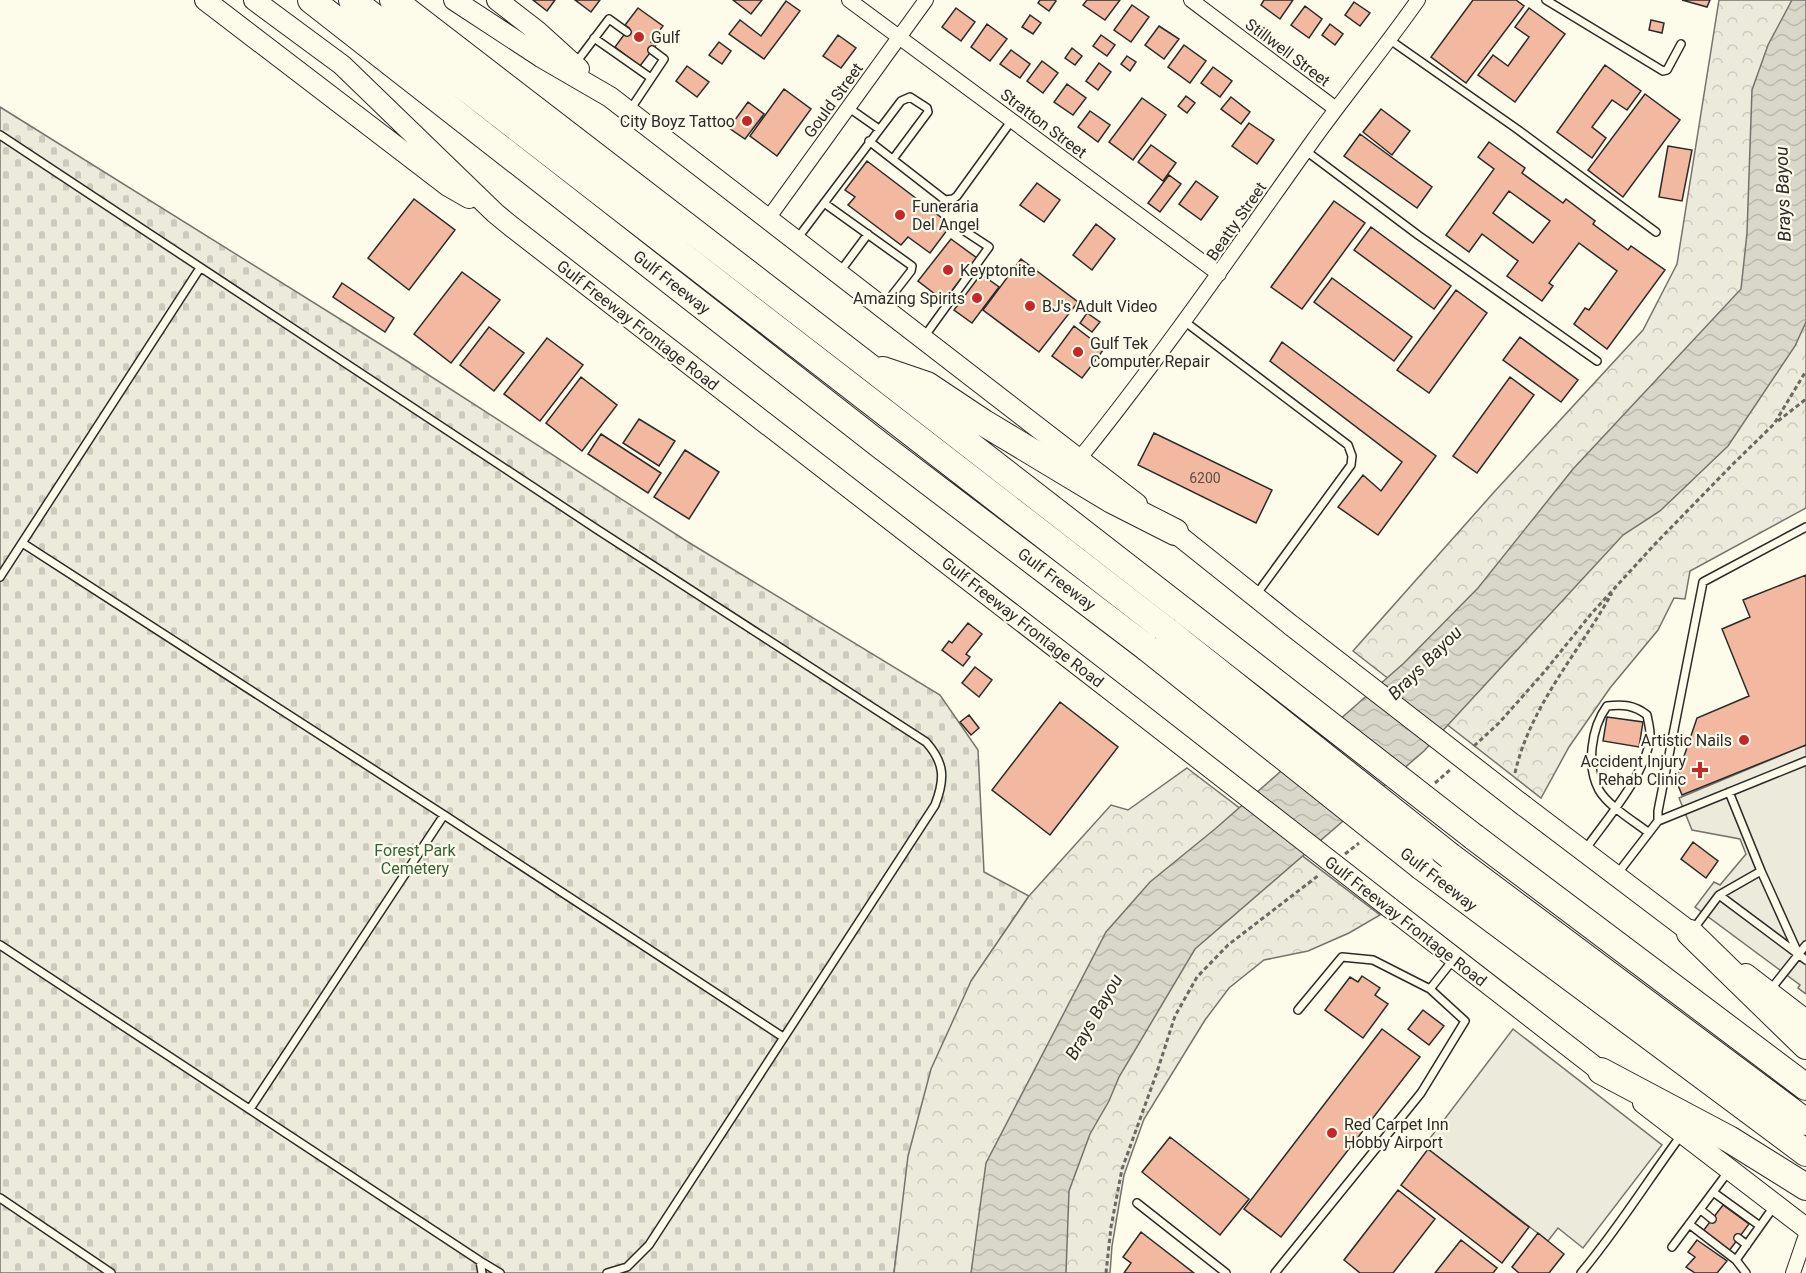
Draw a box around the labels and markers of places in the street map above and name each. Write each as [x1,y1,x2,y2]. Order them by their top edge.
place label: Gulf [651,28,681,47]
marker: Gulf [632,30,646,44]
place label: City Boyz Tattoo [620,112,735,131]
marker: City Boyz Tattoo [740,114,754,128]
place label: Funeraria Del Angel [912,197,979,234]
marker: Funeraria Del Angel [893,208,907,222]
place label: Keyptonite [960,261,1035,280]
marker: Keyptonite [941,263,955,277]
place label: Amazing Spirits [853,289,965,308]
marker: Amazing Spirits [970,291,984,305]
place label: BJ's Adult Video [1042,297,1157,316]
marker: BJ's Adult Video [1023,299,1037,313]
place label: Gulf Tek Computer Repair [1090,334,1210,371]
marker: Gulf Tek Computer Repair [1071,345,1085,359]
place label: Artistic Nails [1641,731,1732,750]
marker: Artistic Nails [1737,733,1751,747]
place label: Accident Injury Rehab Clinic [1580,752,1686,789]
marker: Accident Injury Rehab Clinic [1691,761,1709,779]
place label: Red Carpet Inn Hobby Airport [1344,1115,1449,1152]
marker: Red Carpet Inn Hobby Airport [1325,1126,1339,1140]

